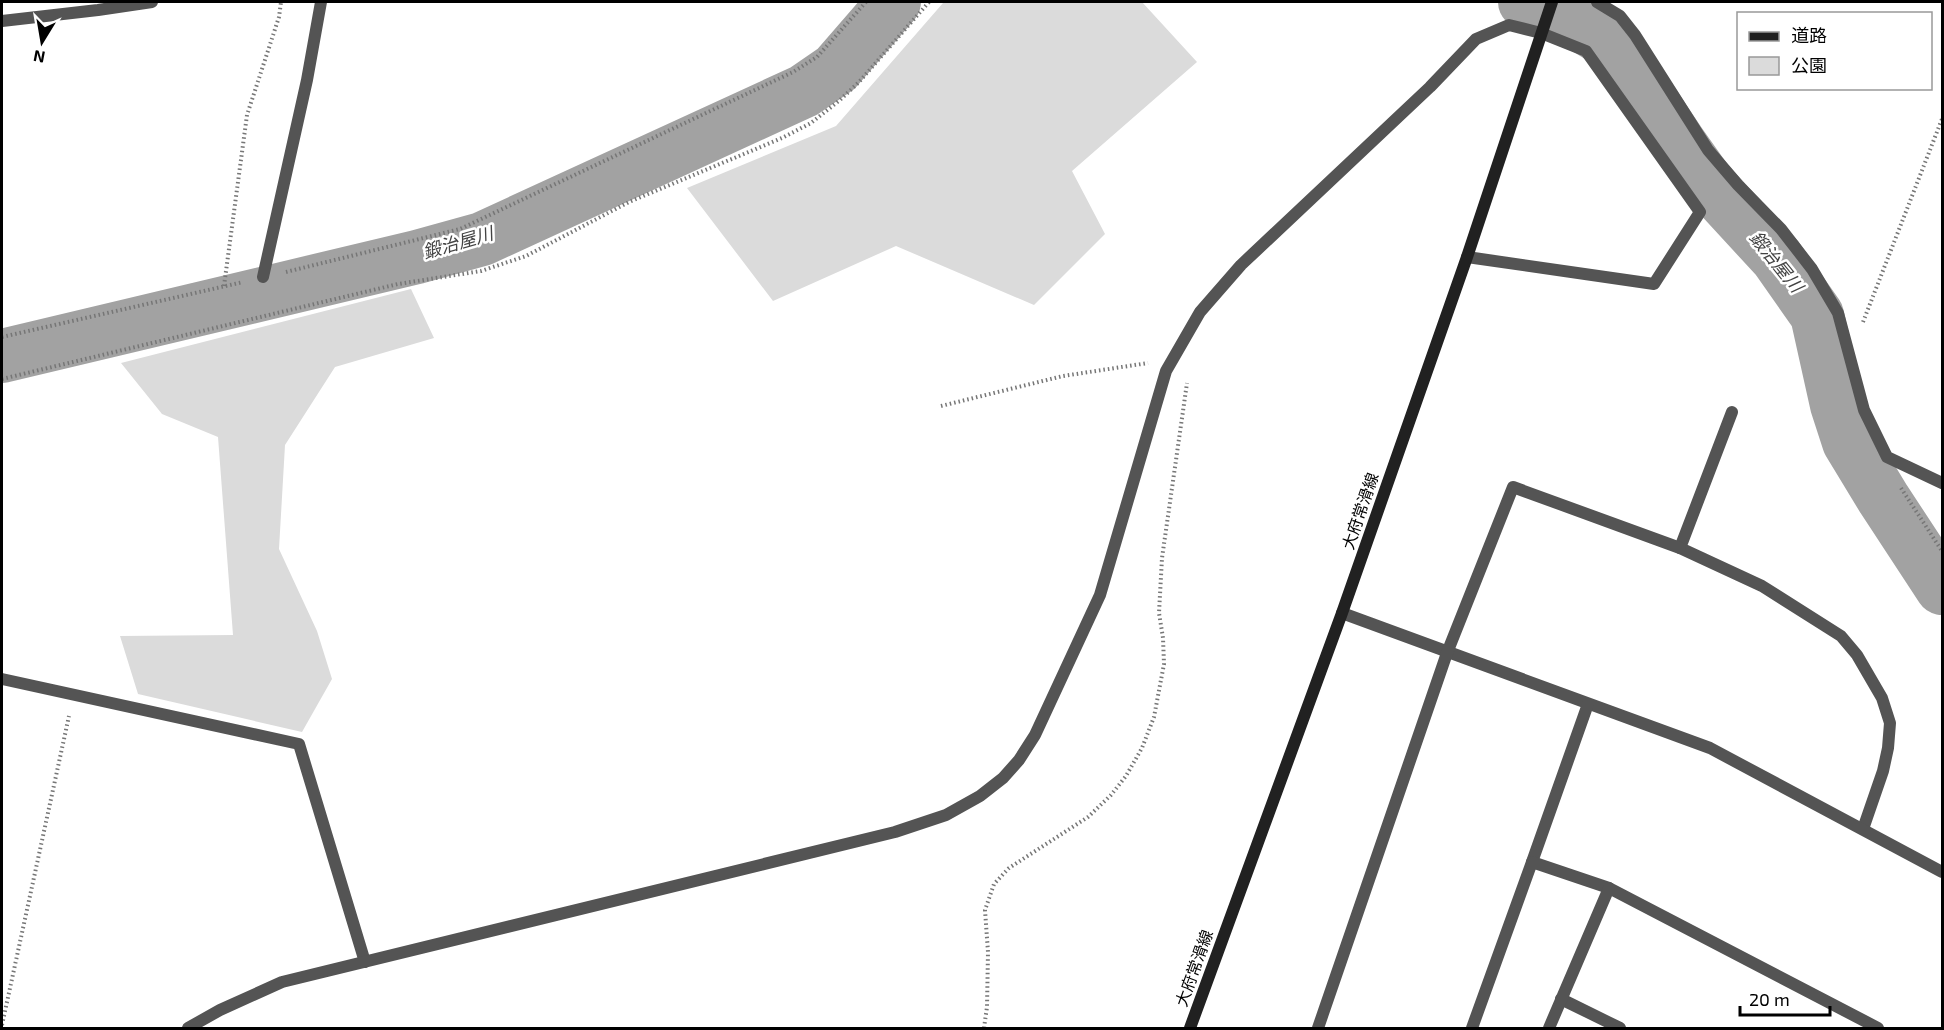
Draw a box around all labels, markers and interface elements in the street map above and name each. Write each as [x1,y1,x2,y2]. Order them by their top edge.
north arrow [12,12,72,72]
legend [1737,12,1932,90]
text: 道路 [1791,24,1827,46]
text: N [32,47,47,68]
text: 公園 [1791,54,1827,76]
water label: 鍛治屋川 [420,221,497,263]
water label: 鍛治屋川 [1746,226,1809,298]
street label: 大府常滑線 [1338,470,1382,552]
street label: 大府常滑線 [1171,927,1216,1009]
scale bar [1740,979,1830,1017]
text: 20 m [1749,988,1790,1010]

